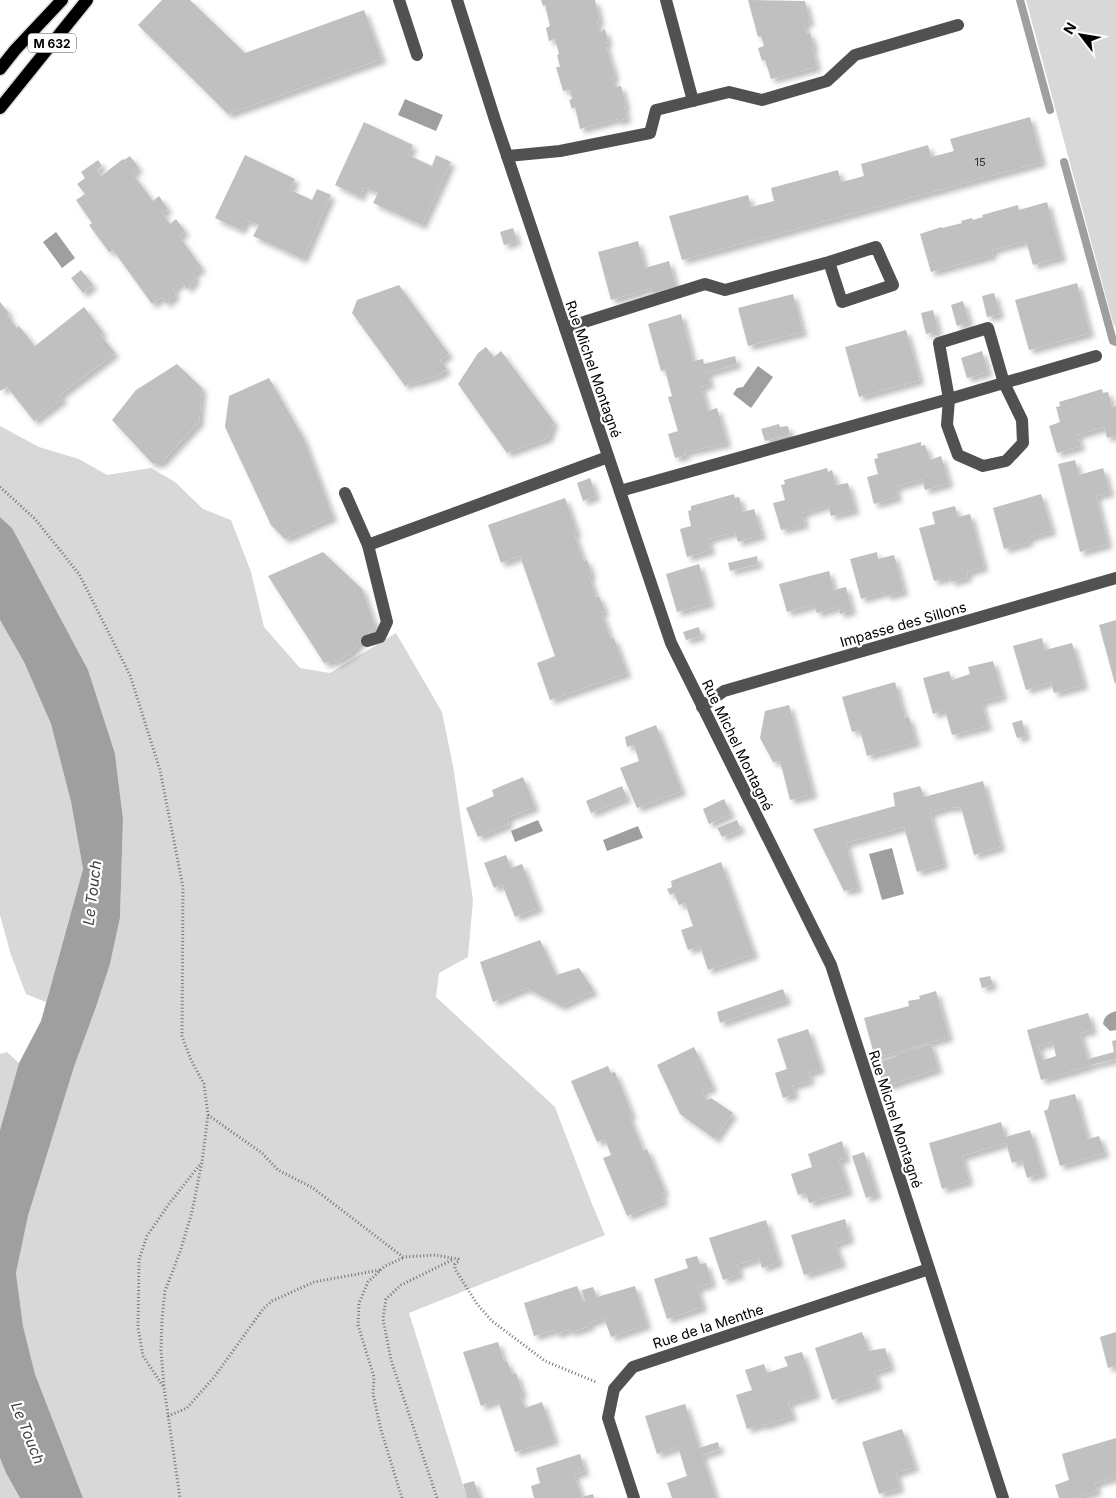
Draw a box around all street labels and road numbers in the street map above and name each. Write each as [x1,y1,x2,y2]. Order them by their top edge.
road number: M 632 [28,34,76,52]
street label: Rue Michel Montagné [563,298,625,440]
street label: Impasse des Sillons [838,598,968,650]
street label: Rue Michel Montagné [699,677,777,813]
street label: Rue Michel Montagné [866,1048,926,1190]
street label: Rue de la Menthe [651,1300,765,1352]

